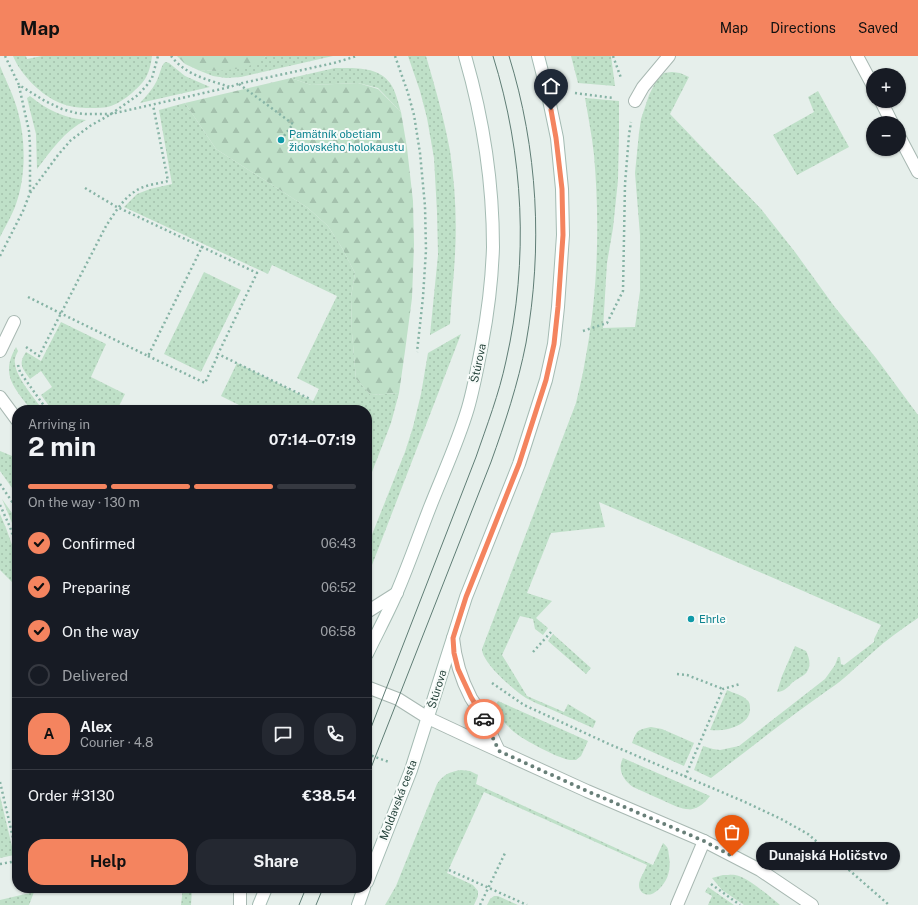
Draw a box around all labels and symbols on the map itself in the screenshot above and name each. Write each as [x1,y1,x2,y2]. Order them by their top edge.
pin [534,69,568,110]
place label: Pamätník obetiam židovského holokaustu [289,128,404,153]
marker: Pamätník obetiam židovského holokaustu [276,135,286,145]
street label: Štúrova [467,342,488,384]
place label: Ehrle [699,613,726,625]
marker: Ehrle [686,614,696,624]
street label: Štúrova [425,668,449,710]
courier [464,699,504,739]
street label: Moldavská cesta [377,758,419,842]
pin [715,815,749,856]
callout: Dunajská Holičstvo [756,842,900,870]

